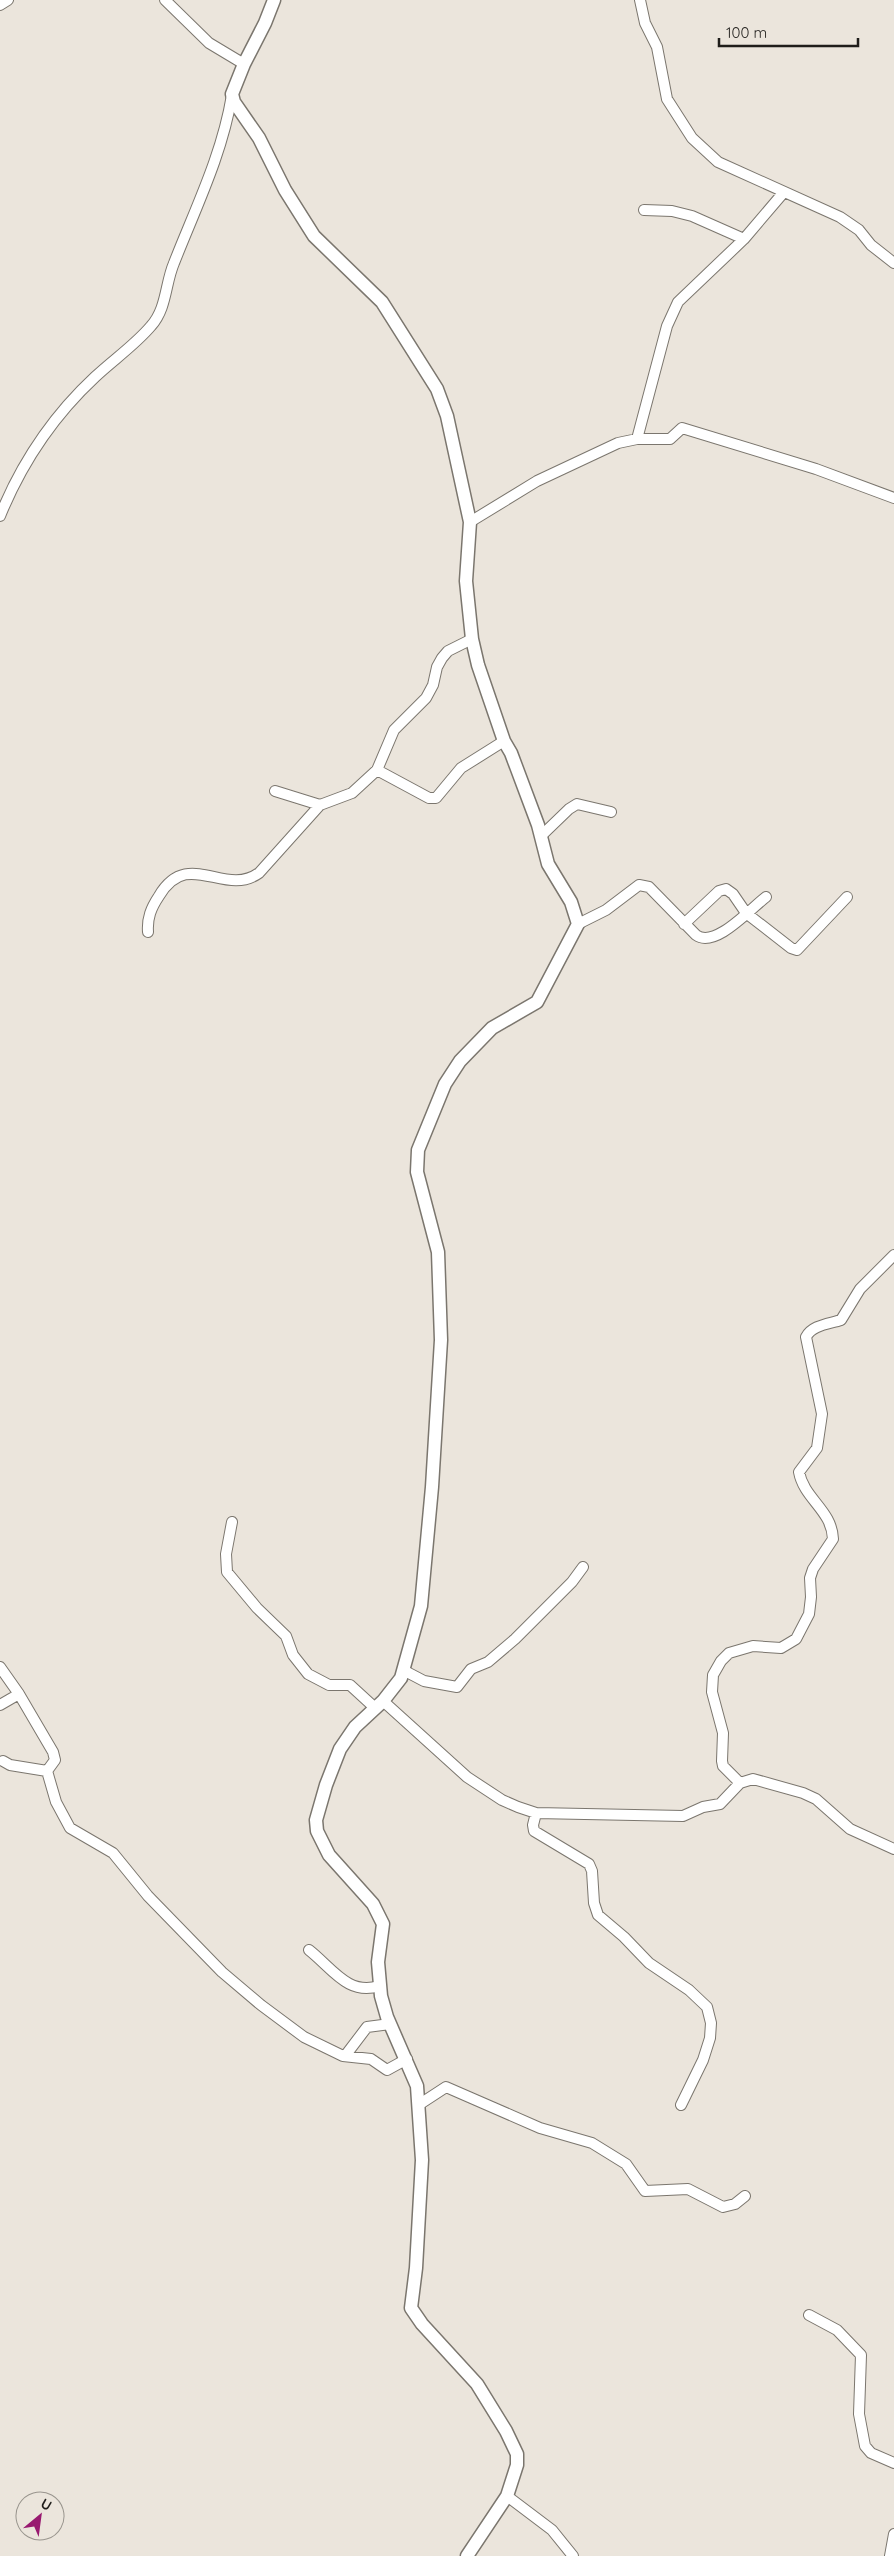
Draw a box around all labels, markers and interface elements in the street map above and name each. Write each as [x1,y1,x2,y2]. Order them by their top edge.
scale bar [719,15,858,47]
text: 100 m [726,23,767,42]
north arrow [15,2491,65,2541]
text: U [38,2494,55,2515]

